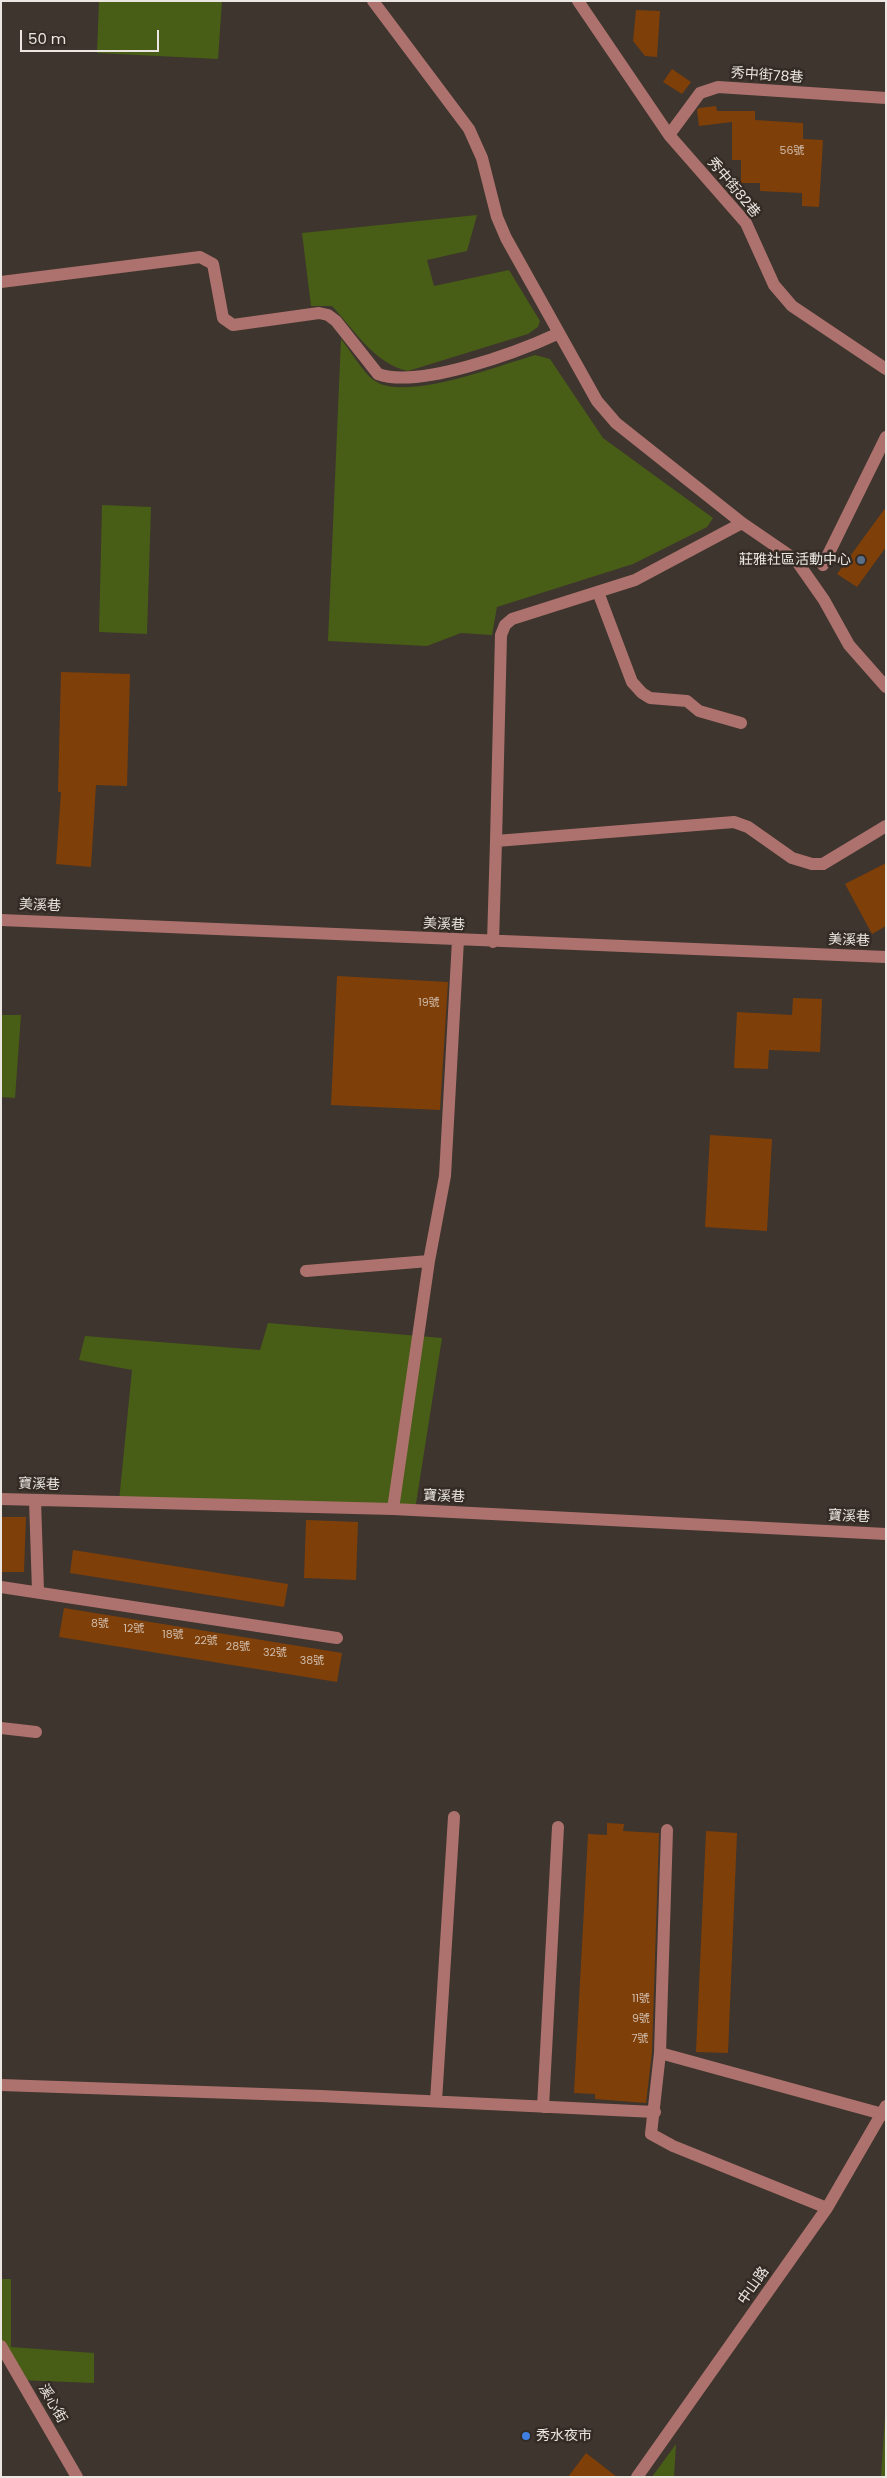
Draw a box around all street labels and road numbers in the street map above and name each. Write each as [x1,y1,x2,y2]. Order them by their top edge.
street label: 秀中街78巷 [730,65,804,87]
street label: 秀中街82巷 [703,155,763,221]
street label: 美溪巷 [19,897,61,915]
street label: 美溪巷 [423,916,465,934]
street label: 美溪巷 [828,932,870,950]
street label: 寶溪巷 [18,1476,60,1494]
street label: 寶溪巷 [423,1488,465,1506]
street label: 寶溪巷 [828,1508,870,1526]
street label: 中山路 [735,2264,773,2308]
street label: 溪心街 [34,2382,70,2426]

